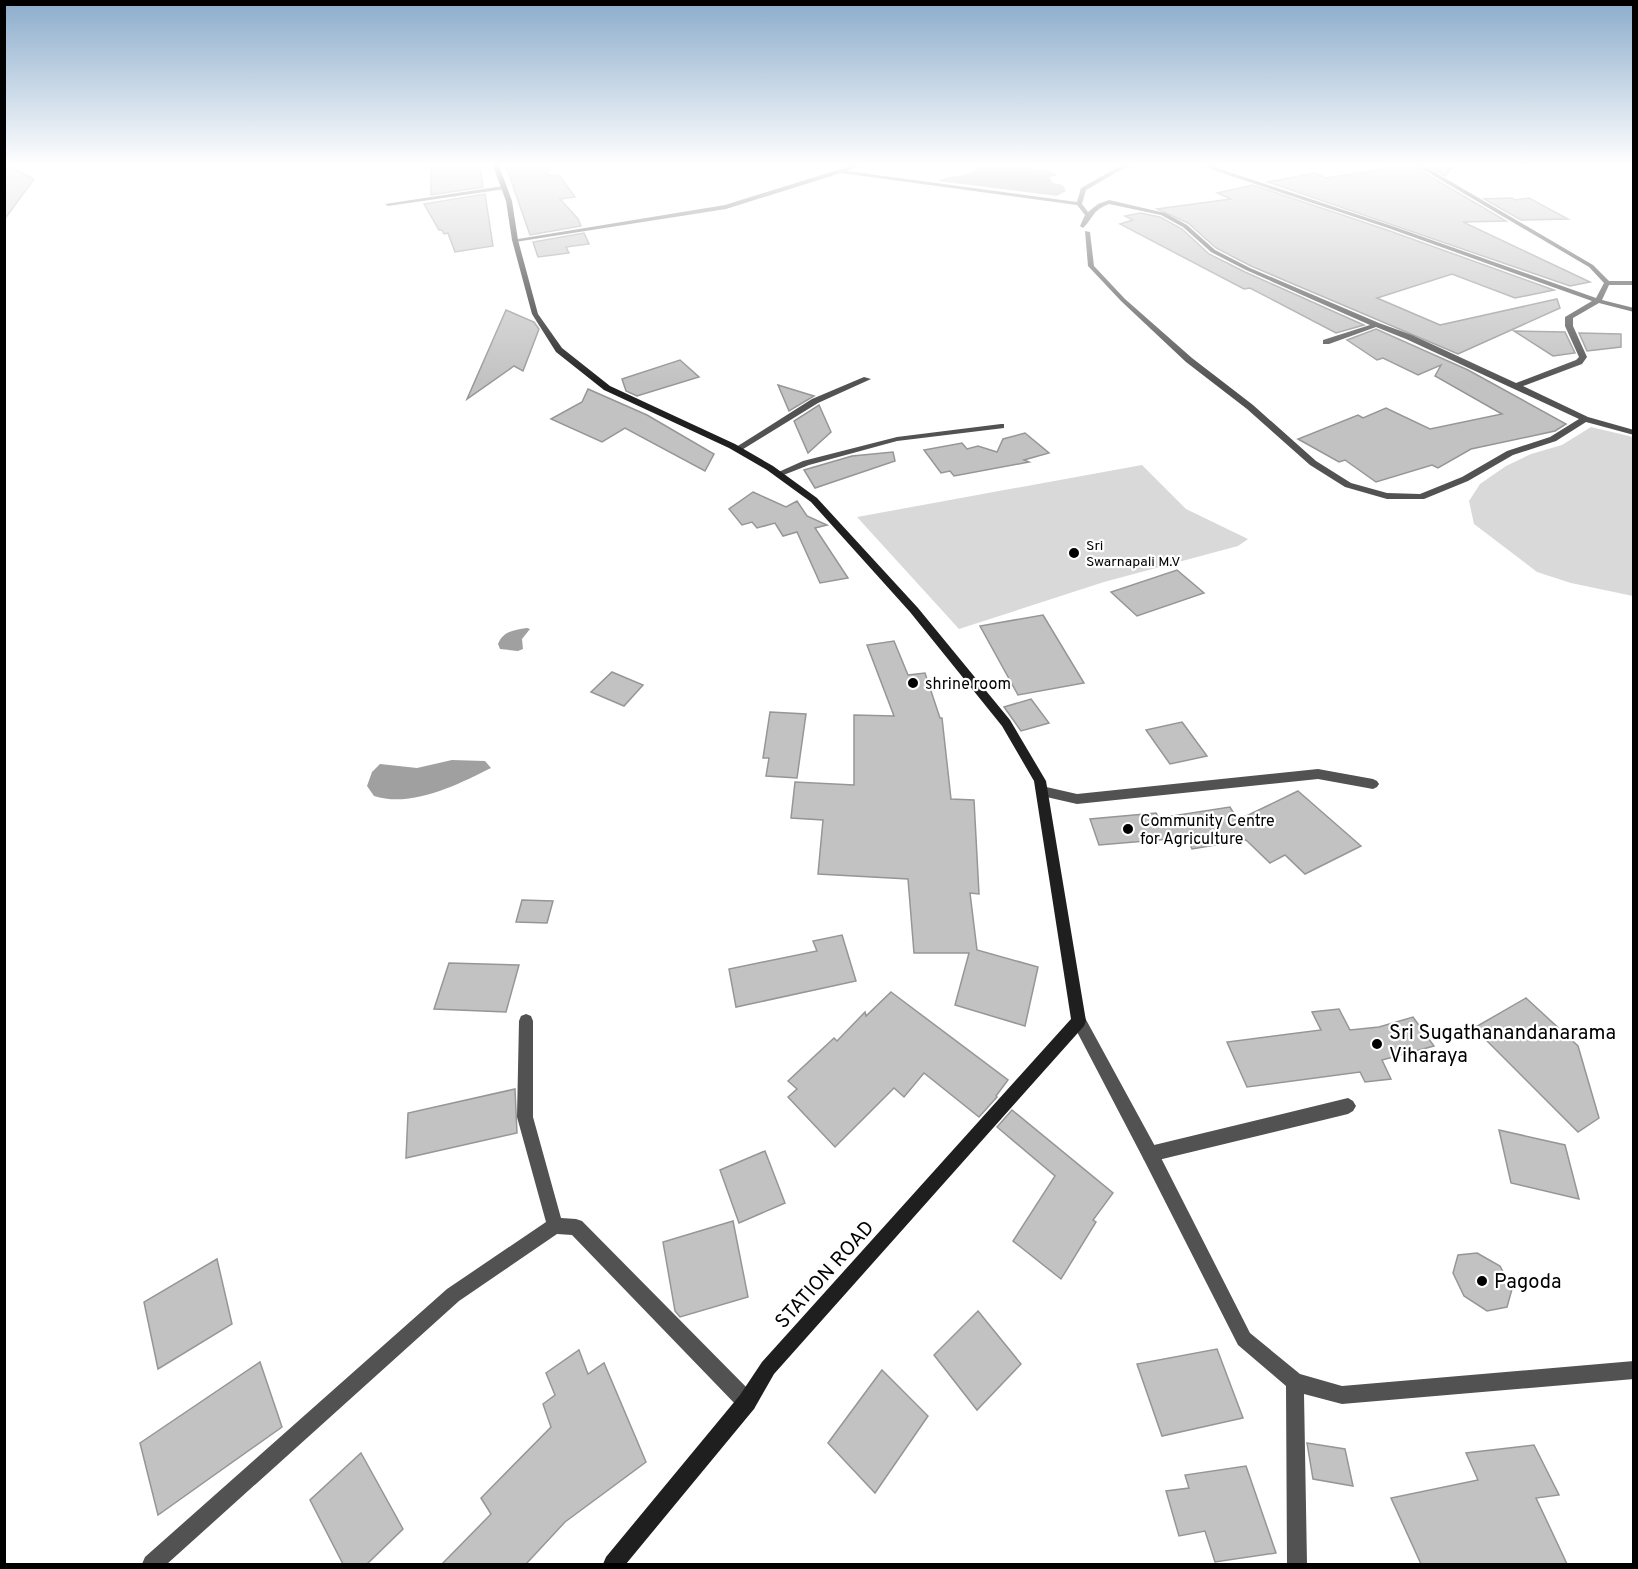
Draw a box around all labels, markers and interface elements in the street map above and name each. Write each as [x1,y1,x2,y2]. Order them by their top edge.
place label: Sri Swarnapali M.V [1086,538,1180,571]
marker: Sri Swarnapali M.V [1067,546,1081,560]
place label: shrine room [925,675,1011,695]
marker: shrine room [906,676,920,690]
place label: Community Centre for Agriculture [1140,812,1275,850]
marker: Community Centre for Agriculture [1121,822,1135,836]
place label: Sri Sugathanandanarama Viharaya [1389,1021,1616,1070]
marker: Sri Sugathanandanarama Viharaya [1370,1037,1384,1051]
street label: STATION ROAD [770,1216,881,1335]
place label: Pagoda [1494,1270,1561,1296]
marker: Pagoda [1475,1274,1489,1288]

